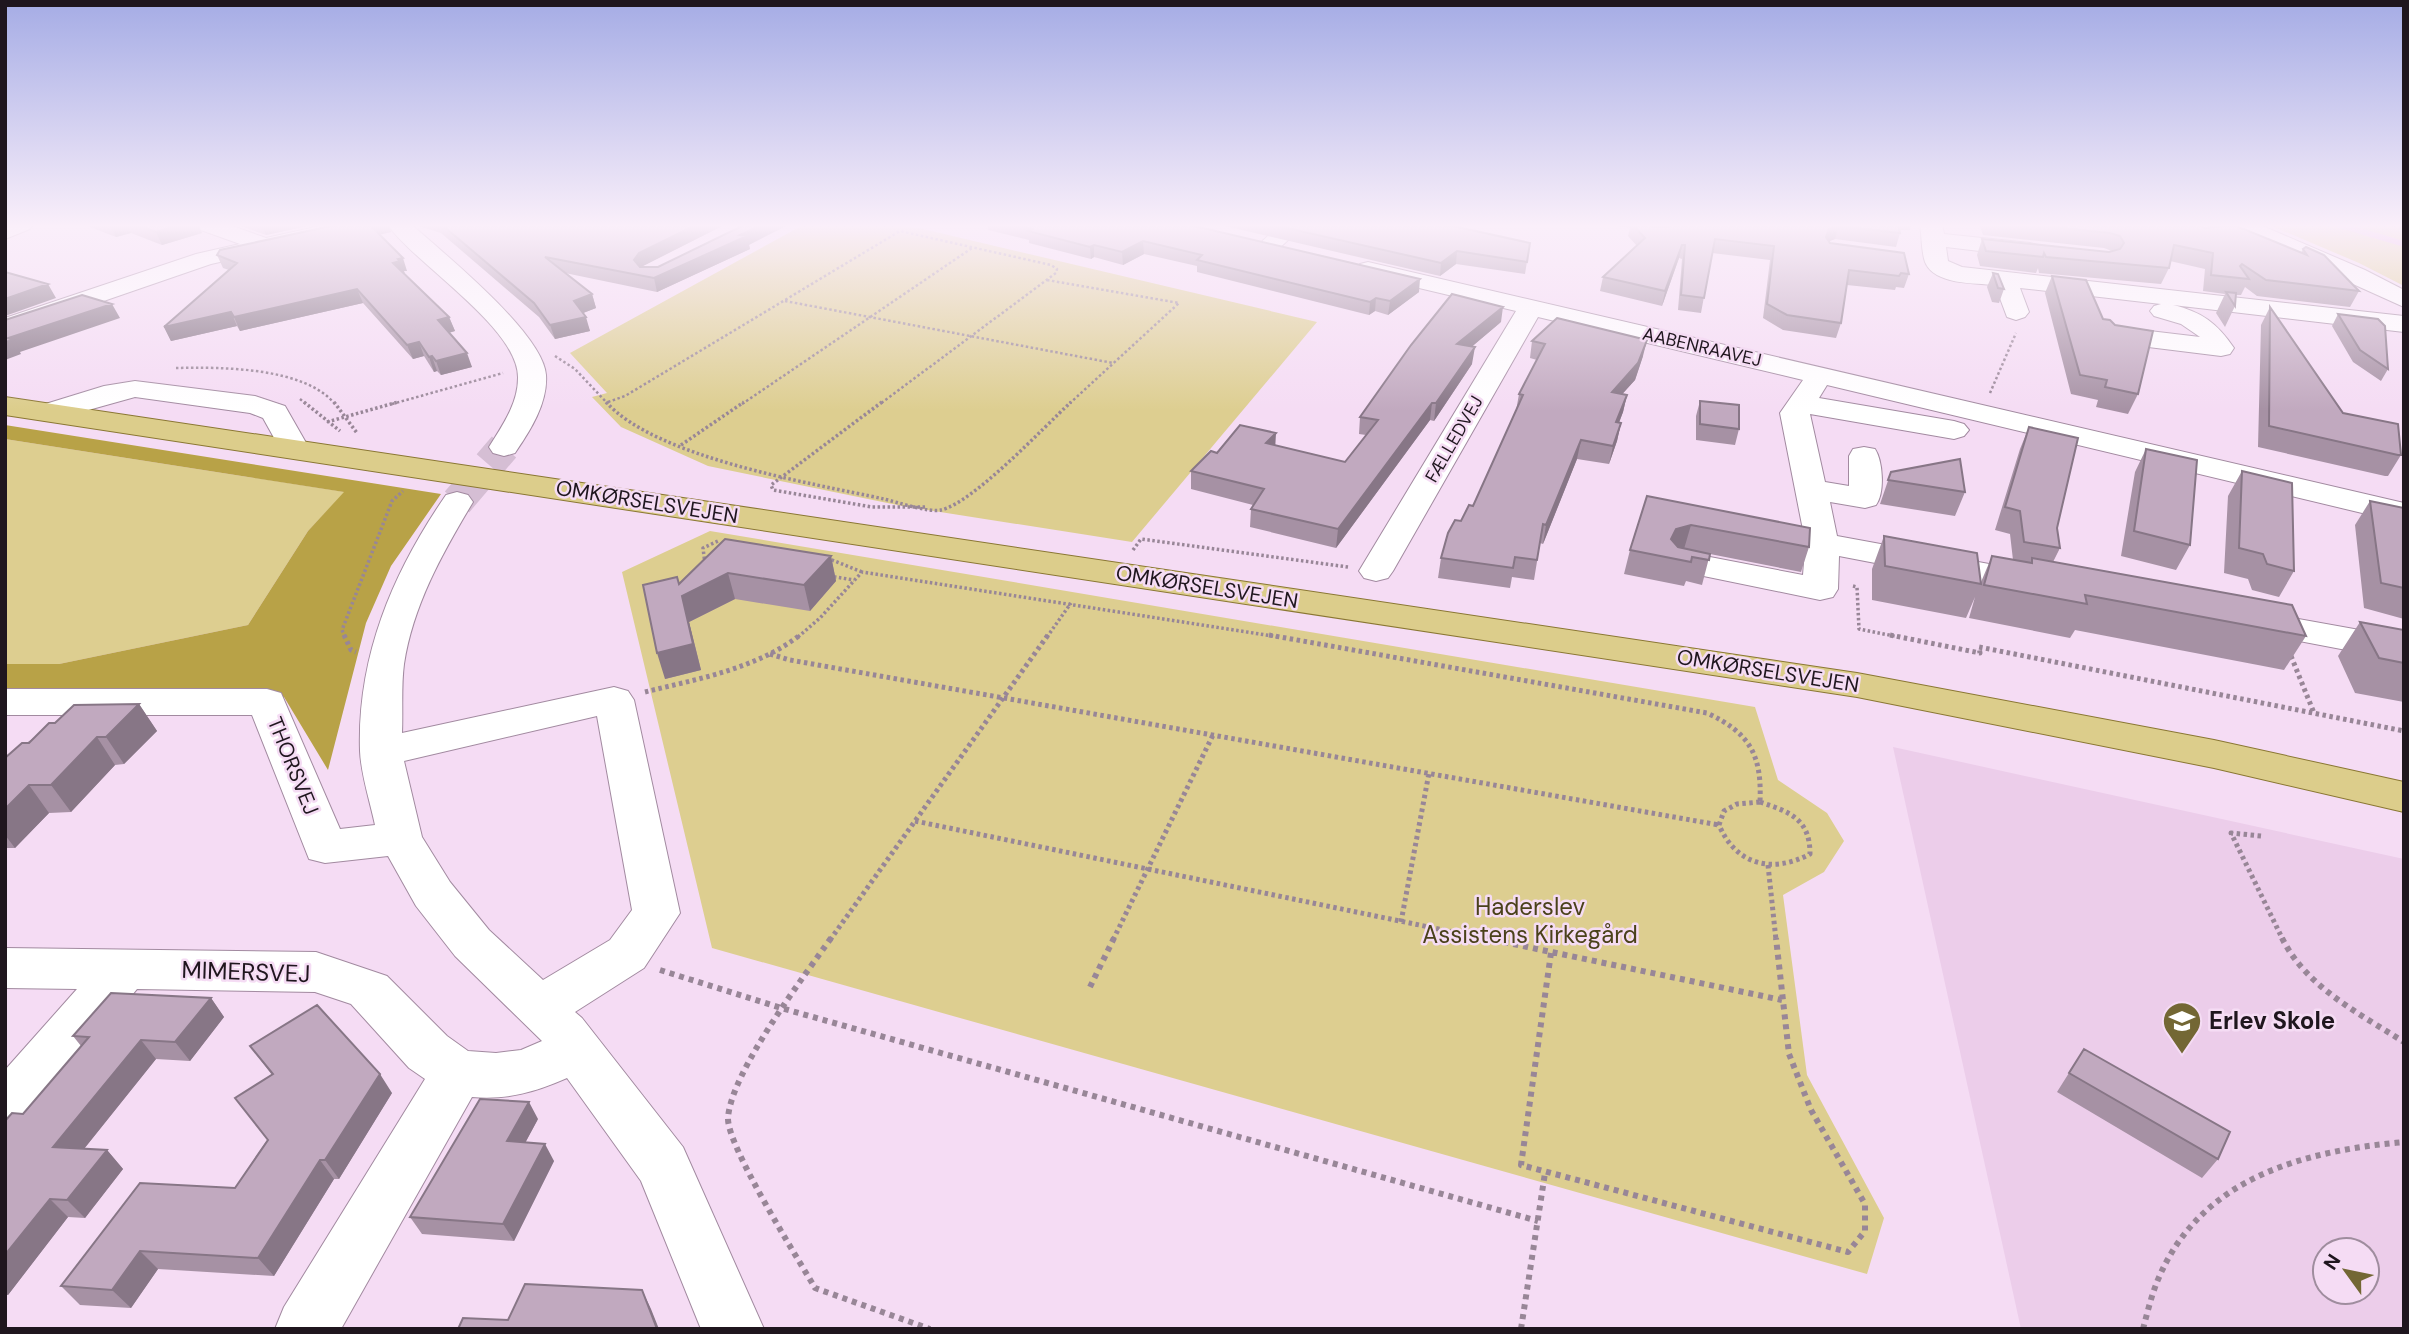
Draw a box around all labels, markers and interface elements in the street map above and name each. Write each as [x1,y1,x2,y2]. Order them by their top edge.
street label: AABENRAAVEJ [1640,322,1764,372]
street label: FÆLLEDVEJ [1420,391,1488,487]
street label: OMKØRSELSVEJEN [554,474,740,530]
street label: OMKØRSELSVEJEN [1114,559,1300,615]
street label: OMKØRSELSVEJEN [1675,643,1861,699]
street label: THORSVEJ [261,713,325,819]
park label: Haderslev Assistens Kirkegård [1422,891,1638,950]
street label: MIMERSVEJ [181,954,311,989]
school or university icon: Erlev Skole [2161,1000,2203,1055]
place label: Erlev Skole [2209,1005,2335,1036]
north arrow [2311,1236,2381,1306]
text: N [2318,1249,2346,1275]

